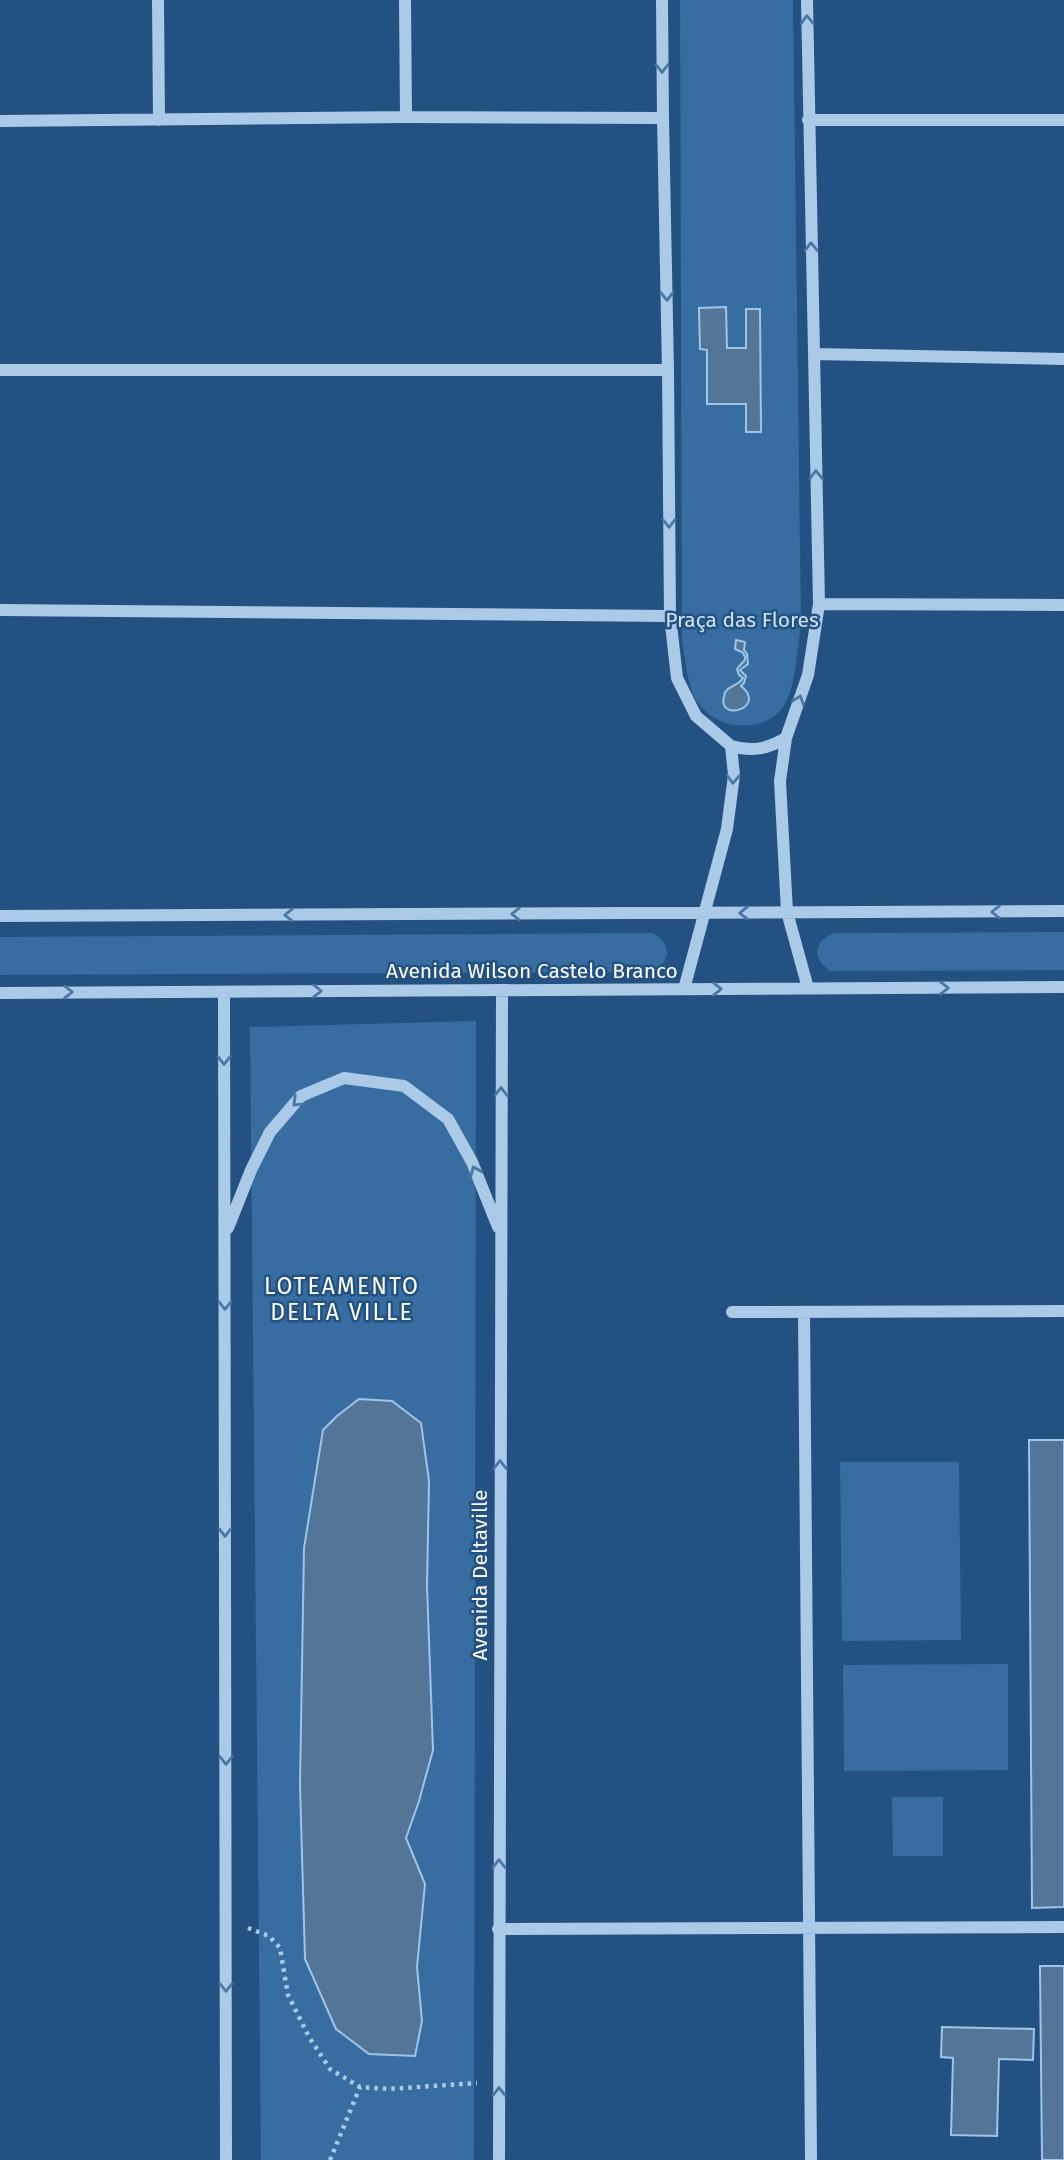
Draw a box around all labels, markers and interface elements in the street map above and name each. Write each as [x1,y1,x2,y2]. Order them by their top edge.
one-way arrow [799,14,815,24]
one-way arrow [655,63,670,74]
one-way arrow [803,241,819,252]
one-way arrow [659,290,674,301]
one-way arrow [808,469,824,479]
one-way arrow [661,518,677,529]
park label: Praça das Flores [665,607,819,633]
one-way arrow [791,694,805,706]
one-way arrow [725,773,740,784]
one-way arrow [990,904,1001,920]
one-way arrow [738,905,749,921]
one-way arrow [511,906,521,922]
one-way arrow [283,907,294,923]
street label: Avenida Wilson Castelo Branco [386,958,678,984]
one-way arrow [940,980,950,996]
one-way arrow [712,981,723,997]
one-way arrow [312,983,323,999]
one-way arrow [63,984,74,1000]
one-way arrow [216,1055,232,1066]
one-way arrow [494,1086,509,1097]
one-way arrow [292,1094,305,1107]
one-way arrow [469,1165,483,1178]
district label: LOTEAMENTO DELTA VILLE [264,1272,420,1326]
one-way arrow [217,1300,233,1310]
one-way arrow [492,1460,508,1470]
street label: Avenida Deltaville [467,1489,493,1661]
one-way arrow [217,1527,233,1538]
one-way arrow [218,1755,234,1765]
one-way arrow [491,1859,507,1869]
one-way arrow [218,1982,234,1993]
one-way arrow [491,2086,507,2097]

